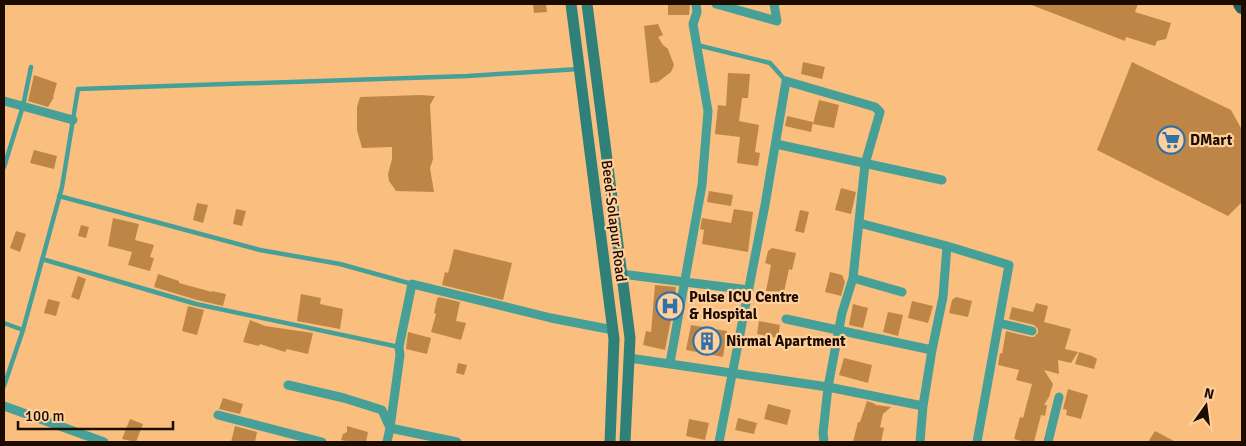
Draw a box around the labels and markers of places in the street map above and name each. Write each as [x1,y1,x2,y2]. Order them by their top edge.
supermarket icon: DMart [1156,125,1186,155]
place label: DMart [1190,131,1233,149]
place label: Pulse ICU Centre & Hospital [689,288,799,323]
hospital icon: Pulse ICU Centre & Hospital [655,291,685,321]
building icon: Nirmal Apartment [692,326,722,356]
place label: Nirmal Apartment [726,332,846,350]

